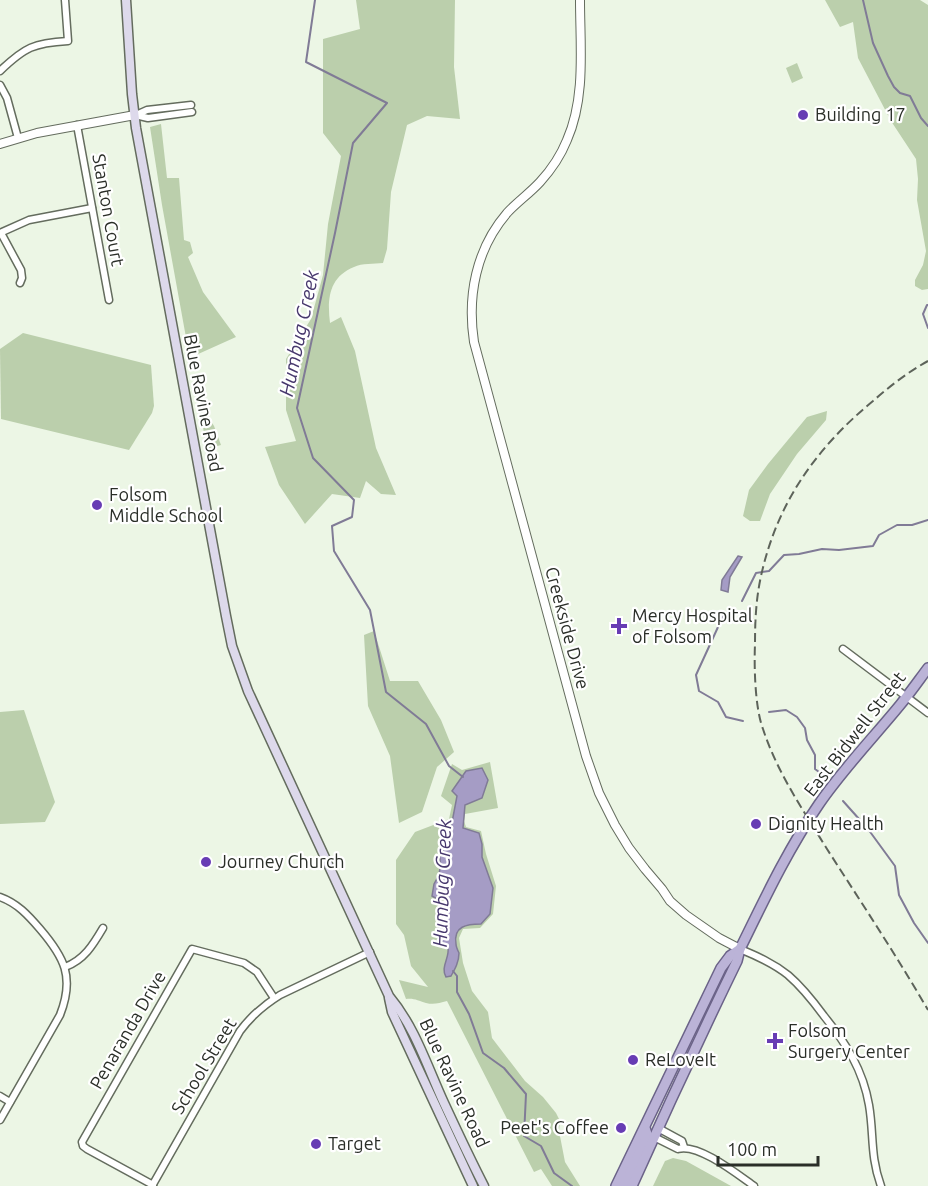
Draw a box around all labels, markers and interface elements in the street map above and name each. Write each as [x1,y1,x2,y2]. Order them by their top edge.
place label: Building 17 [815,104,906,124]
marker: Building 17 [796,108,810,122]
street label: Stanton Court [89,152,129,268]
water label: Humbug Creek [274,267,323,398]
street label: Blue Ravine Road [181,332,227,473]
place label: Folsom Middle School [109,484,223,525]
marker: Folsom Middle School [90,498,104,512]
street label: Creekside Drive [542,564,594,691]
place label: Mercy Hospital of Folsom [632,605,753,646]
marker: Mercy Hospital of Folsom [610,617,628,635]
street label: East Bidwell Street [799,667,909,800]
place label: Dignity Health [768,813,884,833]
marker: Dignity Health [749,817,763,831]
water label: Humbug Creek [428,818,455,948]
place label: Journey Church [218,851,345,871]
marker: Journey Church [199,855,213,869]
street label: Penaranda Drive [85,967,169,1092]
street label: School Street [167,1014,240,1117]
street label: Blue Ravine Road [416,1015,494,1150]
place label: Folsom Surgery Center [788,1020,910,1061]
marker: Folsom Surgery Center [766,1032,784,1050]
place label: ReLoveIt [645,1049,716,1069]
marker: ReLoveIt [626,1053,640,1067]
place label: Peet's Coffee [500,1117,609,1137]
marker: Peet's Coffee [614,1121,628,1135]
scale bar [718,1129,818,1167]
place label: Target [328,1133,381,1153]
marker: Target [309,1137,323,1151]
text: 100 m [727,1139,777,1159]

